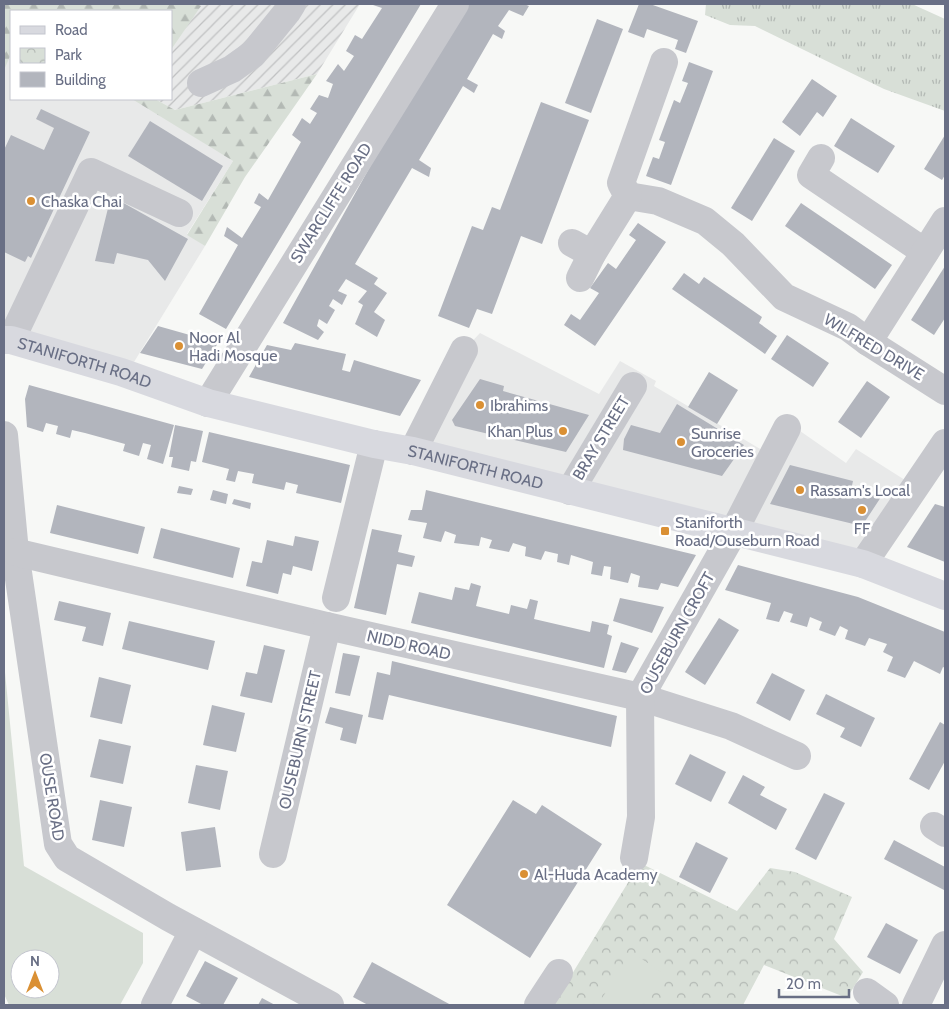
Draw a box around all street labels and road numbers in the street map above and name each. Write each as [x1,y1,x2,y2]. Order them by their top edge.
street label: SWARCLIFFE ROAD [286,140,376,266]
street label: WILFRED DRIVE [821,310,928,384]
street label: STANIFORTH ROAD [16,333,154,392]
street label: BRAY STREET [569,392,634,483]
street label: STANIFORTH ROAD [406,441,545,493]
street label: OUSEBURN CROFT [636,568,719,697]
street label: NIDD ROAD [365,626,453,664]
street label: OUSEBURN STREET [275,668,325,811]
street label: OUSE ROAD [36,752,68,842]

